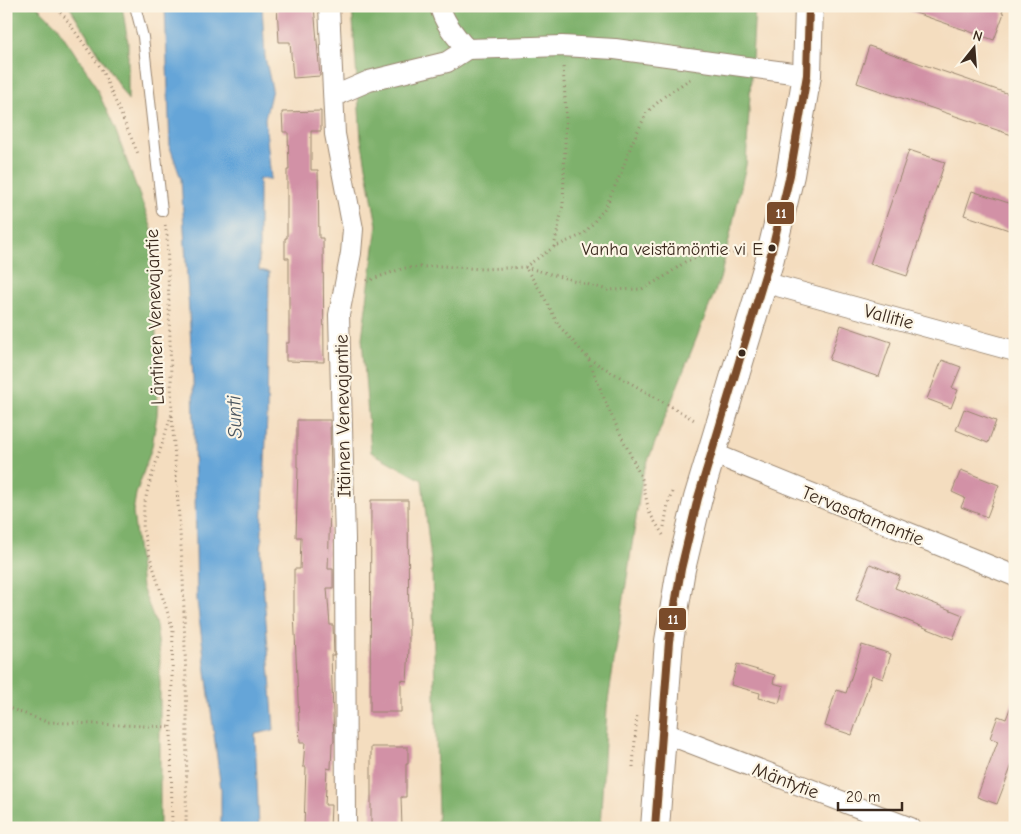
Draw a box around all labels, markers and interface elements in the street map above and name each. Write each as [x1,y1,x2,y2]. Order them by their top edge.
north arrow [948,22,998,72]
text: N [971,27,985,46]
line badge: 11 [766,201,795,225]
text: 11 [775,205,787,222]
street label: Läntinen Venevajantie [141,229,169,405]
place label: Vanha veistämöntie vi E [581,239,763,260]
marker: Vanha veistämöntie vi E [767,243,777,253]
street label: Vallitie [861,300,916,334]
street label: Itäinen Venevajantie [331,334,355,498]
unlabelled marker [737,348,747,358]
water label: Sunti [222,395,247,439]
street label: Tervasatamantie [798,481,927,551]
line badge: 11 [658,607,687,631]
text: 11 [667,611,679,628]
street label: Mäntytie [749,758,822,804]
scale bar [838,779,902,811]
text: 20 m [846,788,880,806]

